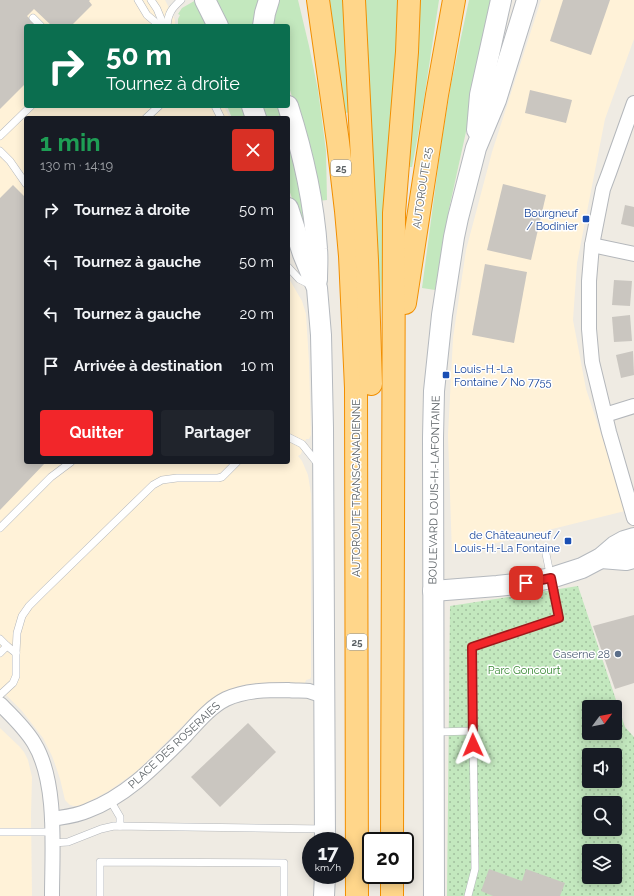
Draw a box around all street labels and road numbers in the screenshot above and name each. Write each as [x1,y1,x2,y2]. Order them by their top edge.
street label: AUTOROUTE 25 [410,147,435,229]
road number: 25 [331,160,351,176]
street label: BOULEVARD LOUIS-H.-LAFONTAINE [426,395,443,585]
street label: AUTOROUTE TRANSCANADIENNE [350,399,363,577]
road number: 25 [347,634,367,650]
street label: PLACE DES ROSERAIES [126,699,223,791]

